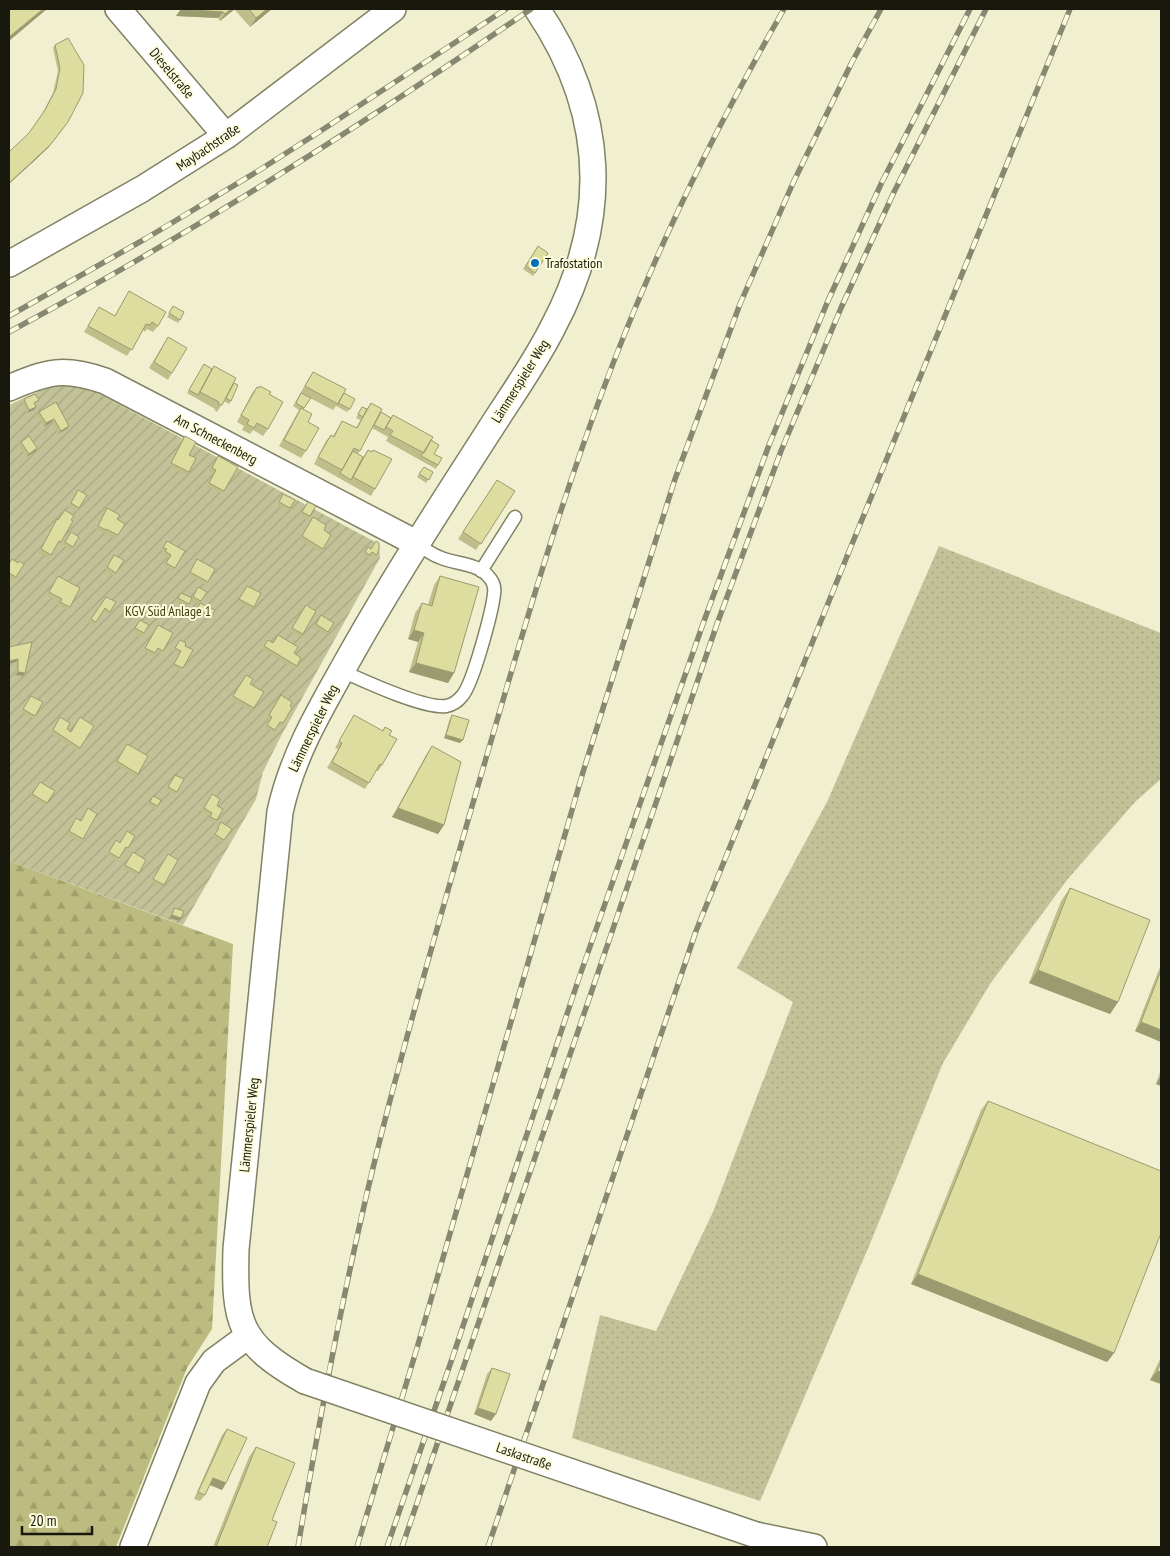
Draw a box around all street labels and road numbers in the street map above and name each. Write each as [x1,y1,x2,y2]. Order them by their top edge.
street label: Dieselstraße [146,44,199,102]
street label: Maybachstraße [173,119,244,175]
street label: Lämmerspieler Weg [487,336,553,426]
street label: Am Schneckenberg [171,410,261,468]
street label: Lämmerspieler Weg [284,681,342,775]
street label: Lämmerspieler Weg [235,1077,263,1173]
street label: Laskastraße [494,1438,554,1474]

